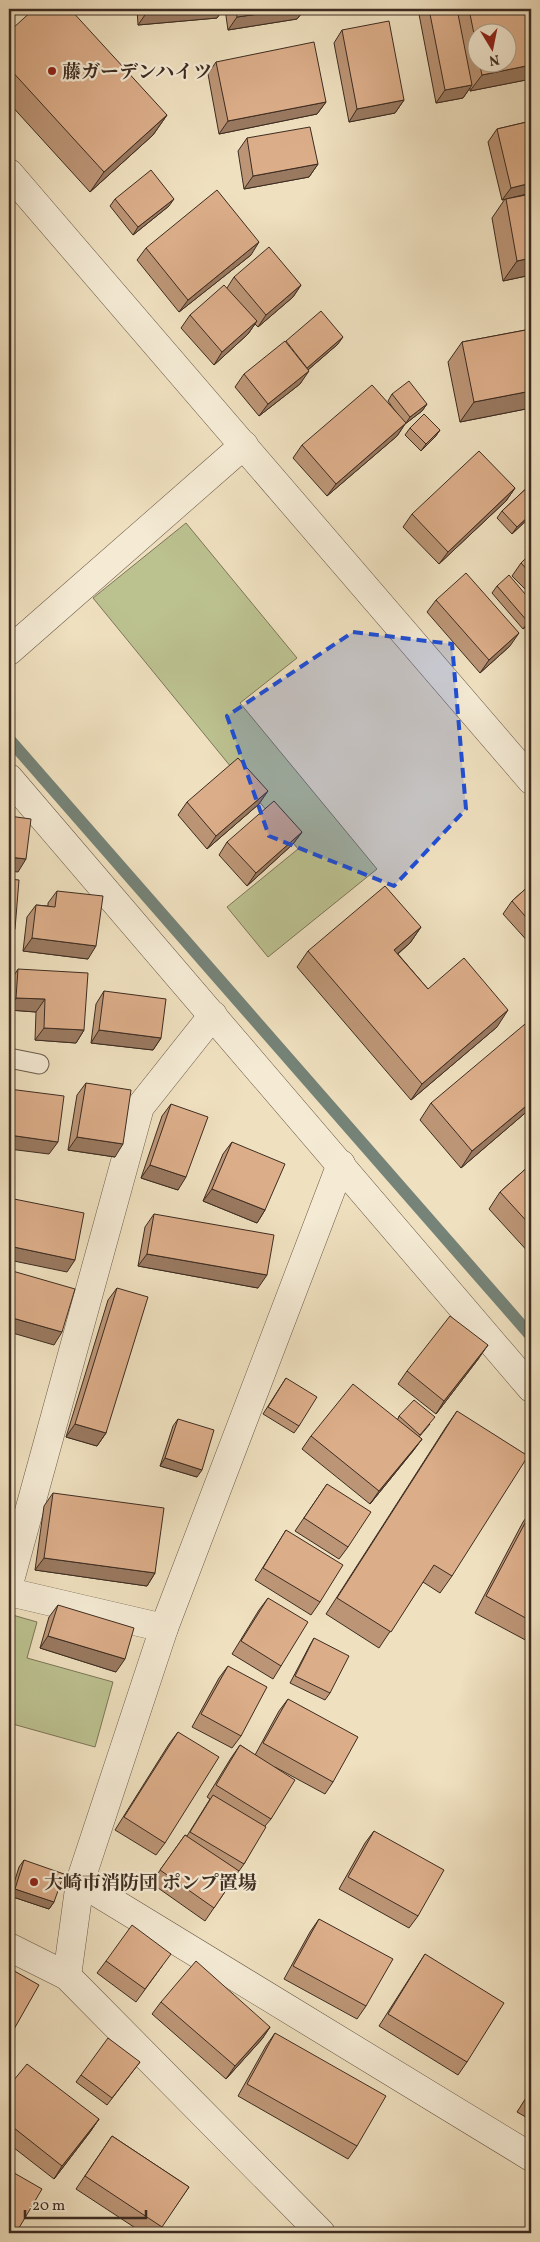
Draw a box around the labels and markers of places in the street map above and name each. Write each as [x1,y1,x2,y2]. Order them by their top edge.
place label: 藤ガーデンハイツ [62,60,212,86]
marker: 藤ガーデンハイツ [46,65,58,77]
place label: 大崎市消防団 ポンプ置場 [44,1871,257,1897]
marker: 大崎市消防団 ポンプ置場 [28,1876,40,1888]

